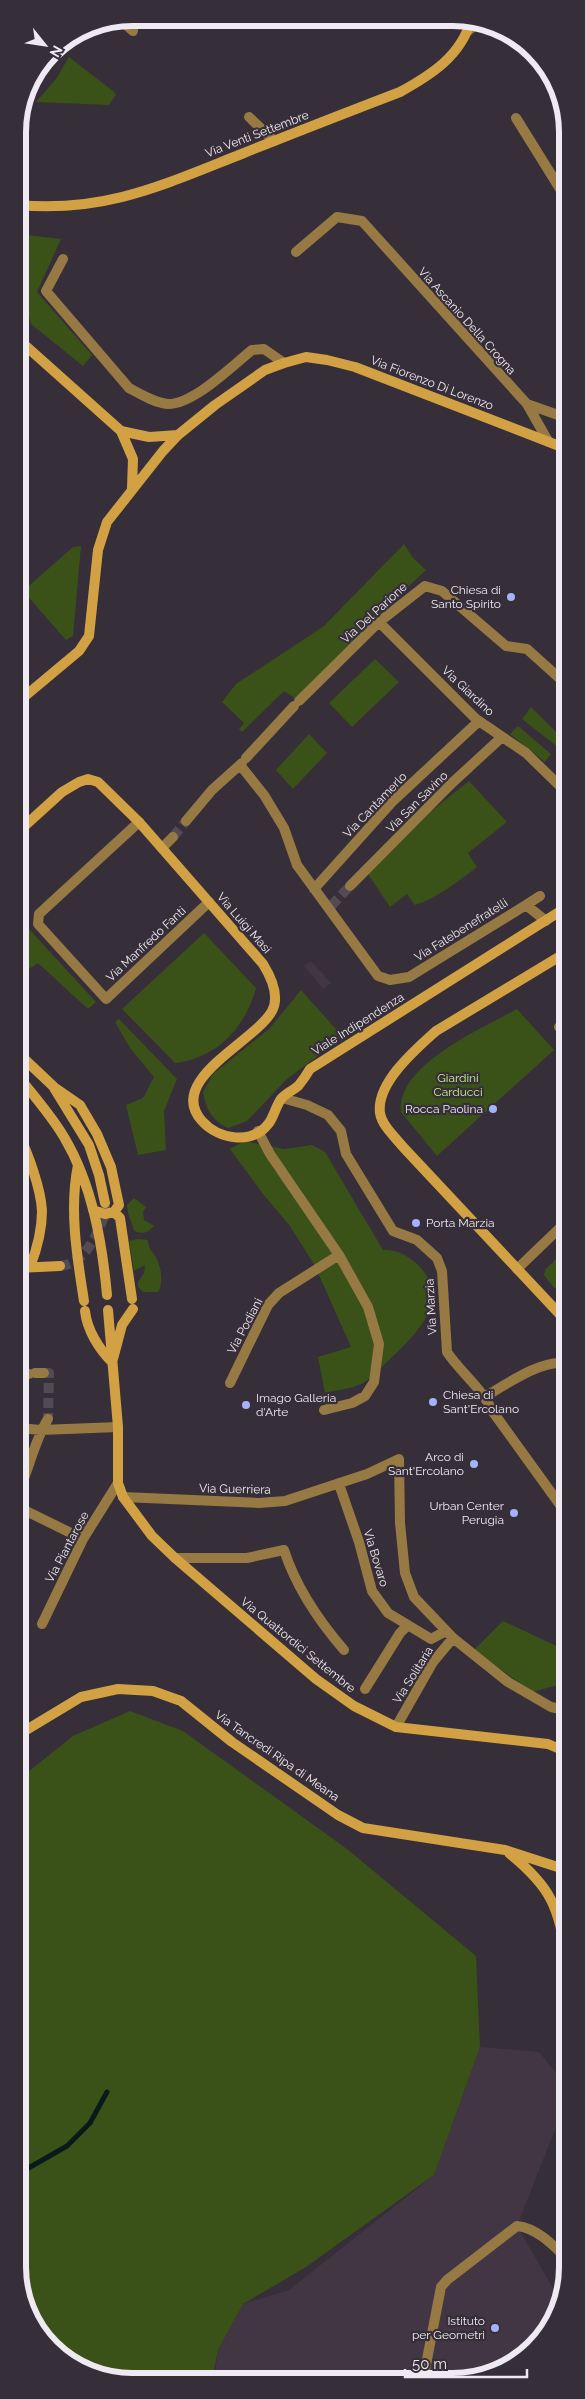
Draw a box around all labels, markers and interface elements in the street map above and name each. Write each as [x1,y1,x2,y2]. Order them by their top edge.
north arrow [20,20,70,70]
text: N [47,43,66,60]
street label: Via Venti Settembre [203,108,311,160]
street label: Via Ascanio Della Crogna [415,265,519,377]
street label: Via Fiorenzo Di Lorenzo [369,353,495,413]
street label: Via Del Parione [338,580,410,646]
place label: Chiesa di Santo Spirito [431,583,501,611]
marker: Chiesa di Santo Spirito [505,591,517,603]
street label: Via Giardino [439,663,497,719]
street label: Via San Savino [383,768,451,836]
street label: Via Cantamerlo [340,769,410,841]
street label: Via Luigi Masi [214,890,274,956]
street label: Via Fatebenefratelli [412,896,510,964]
street label: Via Manfredo Fanti [103,904,189,984]
street label: Viale Indipendenza [309,990,407,1058]
park label: Giardini Carducci [433,1071,483,1099]
place label: Rocca Paolina [405,1102,483,1116]
marker: Rocca Paolina [487,1103,499,1115]
place label: Porta Marzia [426,1216,495,1230]
marker: Porta Marzia [410,1217,422,1229]
street label: Via Marzia [423,1278,439,1336]
street label: Via Podiani [224,1296,266,1356]
place label: Chiesa di Sant'Ercolano [443,1388,519,1416]
place label: Imago Galleria d'Arte [256,1391,336,1419]
marker: Chiesa di Sant'Ercolano [427,1396,439,1408]
marker: Imago Galleria d'Arte [240,1399,252,1411]
place label: Arco di Sant'Ercolano [388,1450,464,1478]
marker: Arco di Sant'Ercolano [468,1458,480,1470]
street label: Via Guerriera [199,1481,271,1497]
place label: Urban Center Perugia [429,1499,505,1527]
marker: Urban Center Perugia [508,1507,520,1519]
street label: Via Piantarose [42,1509,92,1585]
street label: Via Bovaro [361,1528,391,1588]
street label: Via Quattordici Settembre [238,1595,358,1695]
street label: Via Solitaria [390,1644,436,1706]
street label: Via Tancredi Ripa di Meana [212,1708,342,1804]
place label: Istituto per Geometri [412,2314,485,2342]
marker: Istituto per Geometri [489,2322,501,2334]
scale bar [405,2346,528,2378]
text: 50 m [412,2355,447,2373]

